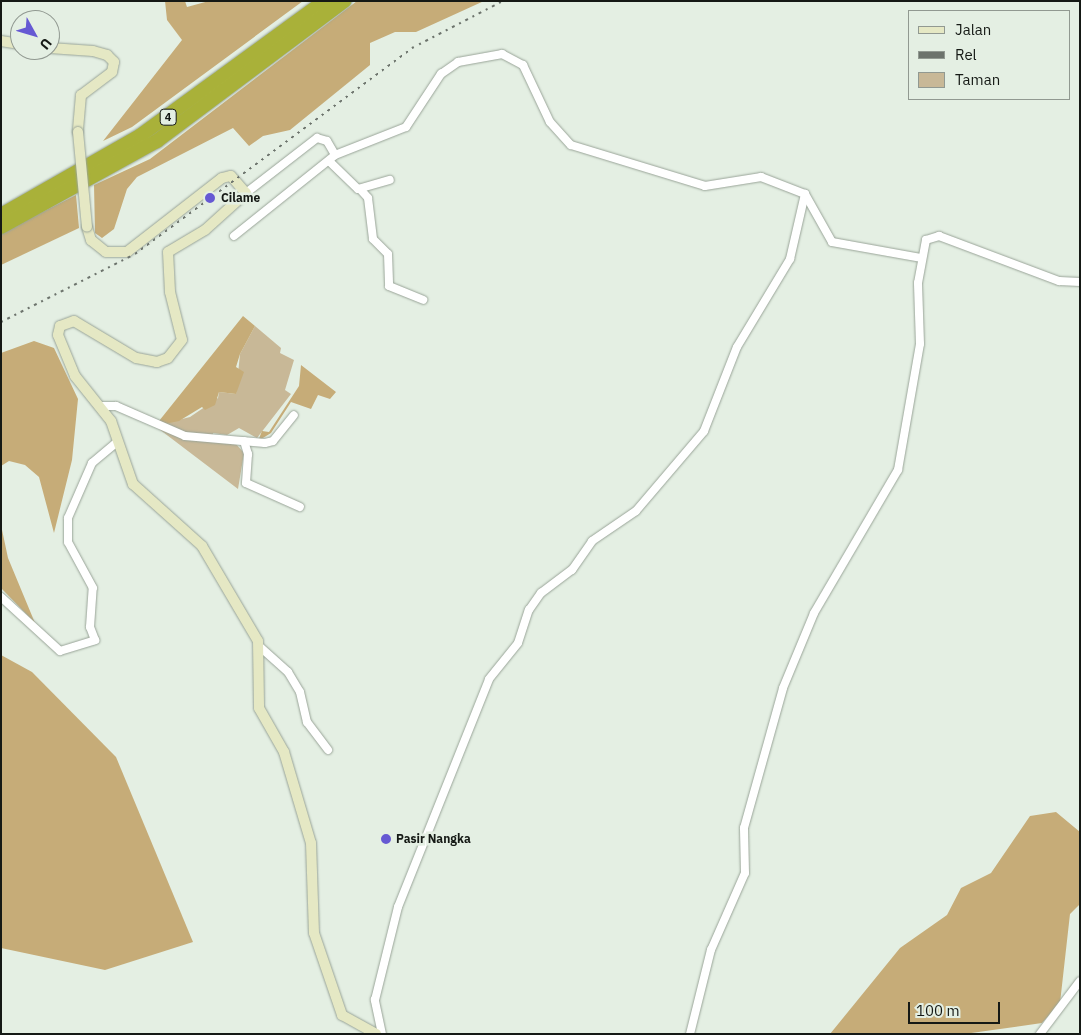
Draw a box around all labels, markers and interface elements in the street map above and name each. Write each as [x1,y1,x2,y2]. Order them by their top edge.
north arrow [10,10,60,60]
legend [908,10,1071,100]
text: Jalan [955,20,991,39]
text: U [36,34,56,53]
text: Rel [955,45,977,64]
text: Taman [955,70,1000,89]
road number: 4 [159,108,177,125]
marker: Cilame [203,191,217,205]
place label: Cilame [221,191,260,205]
place label: Pasir Nangka [396,832,471,846]
marker: Pasir Nangka [380,833,392,845]
scale bar [911,992,1004,1024]
text: 100 m [916,1001,960,1020]

